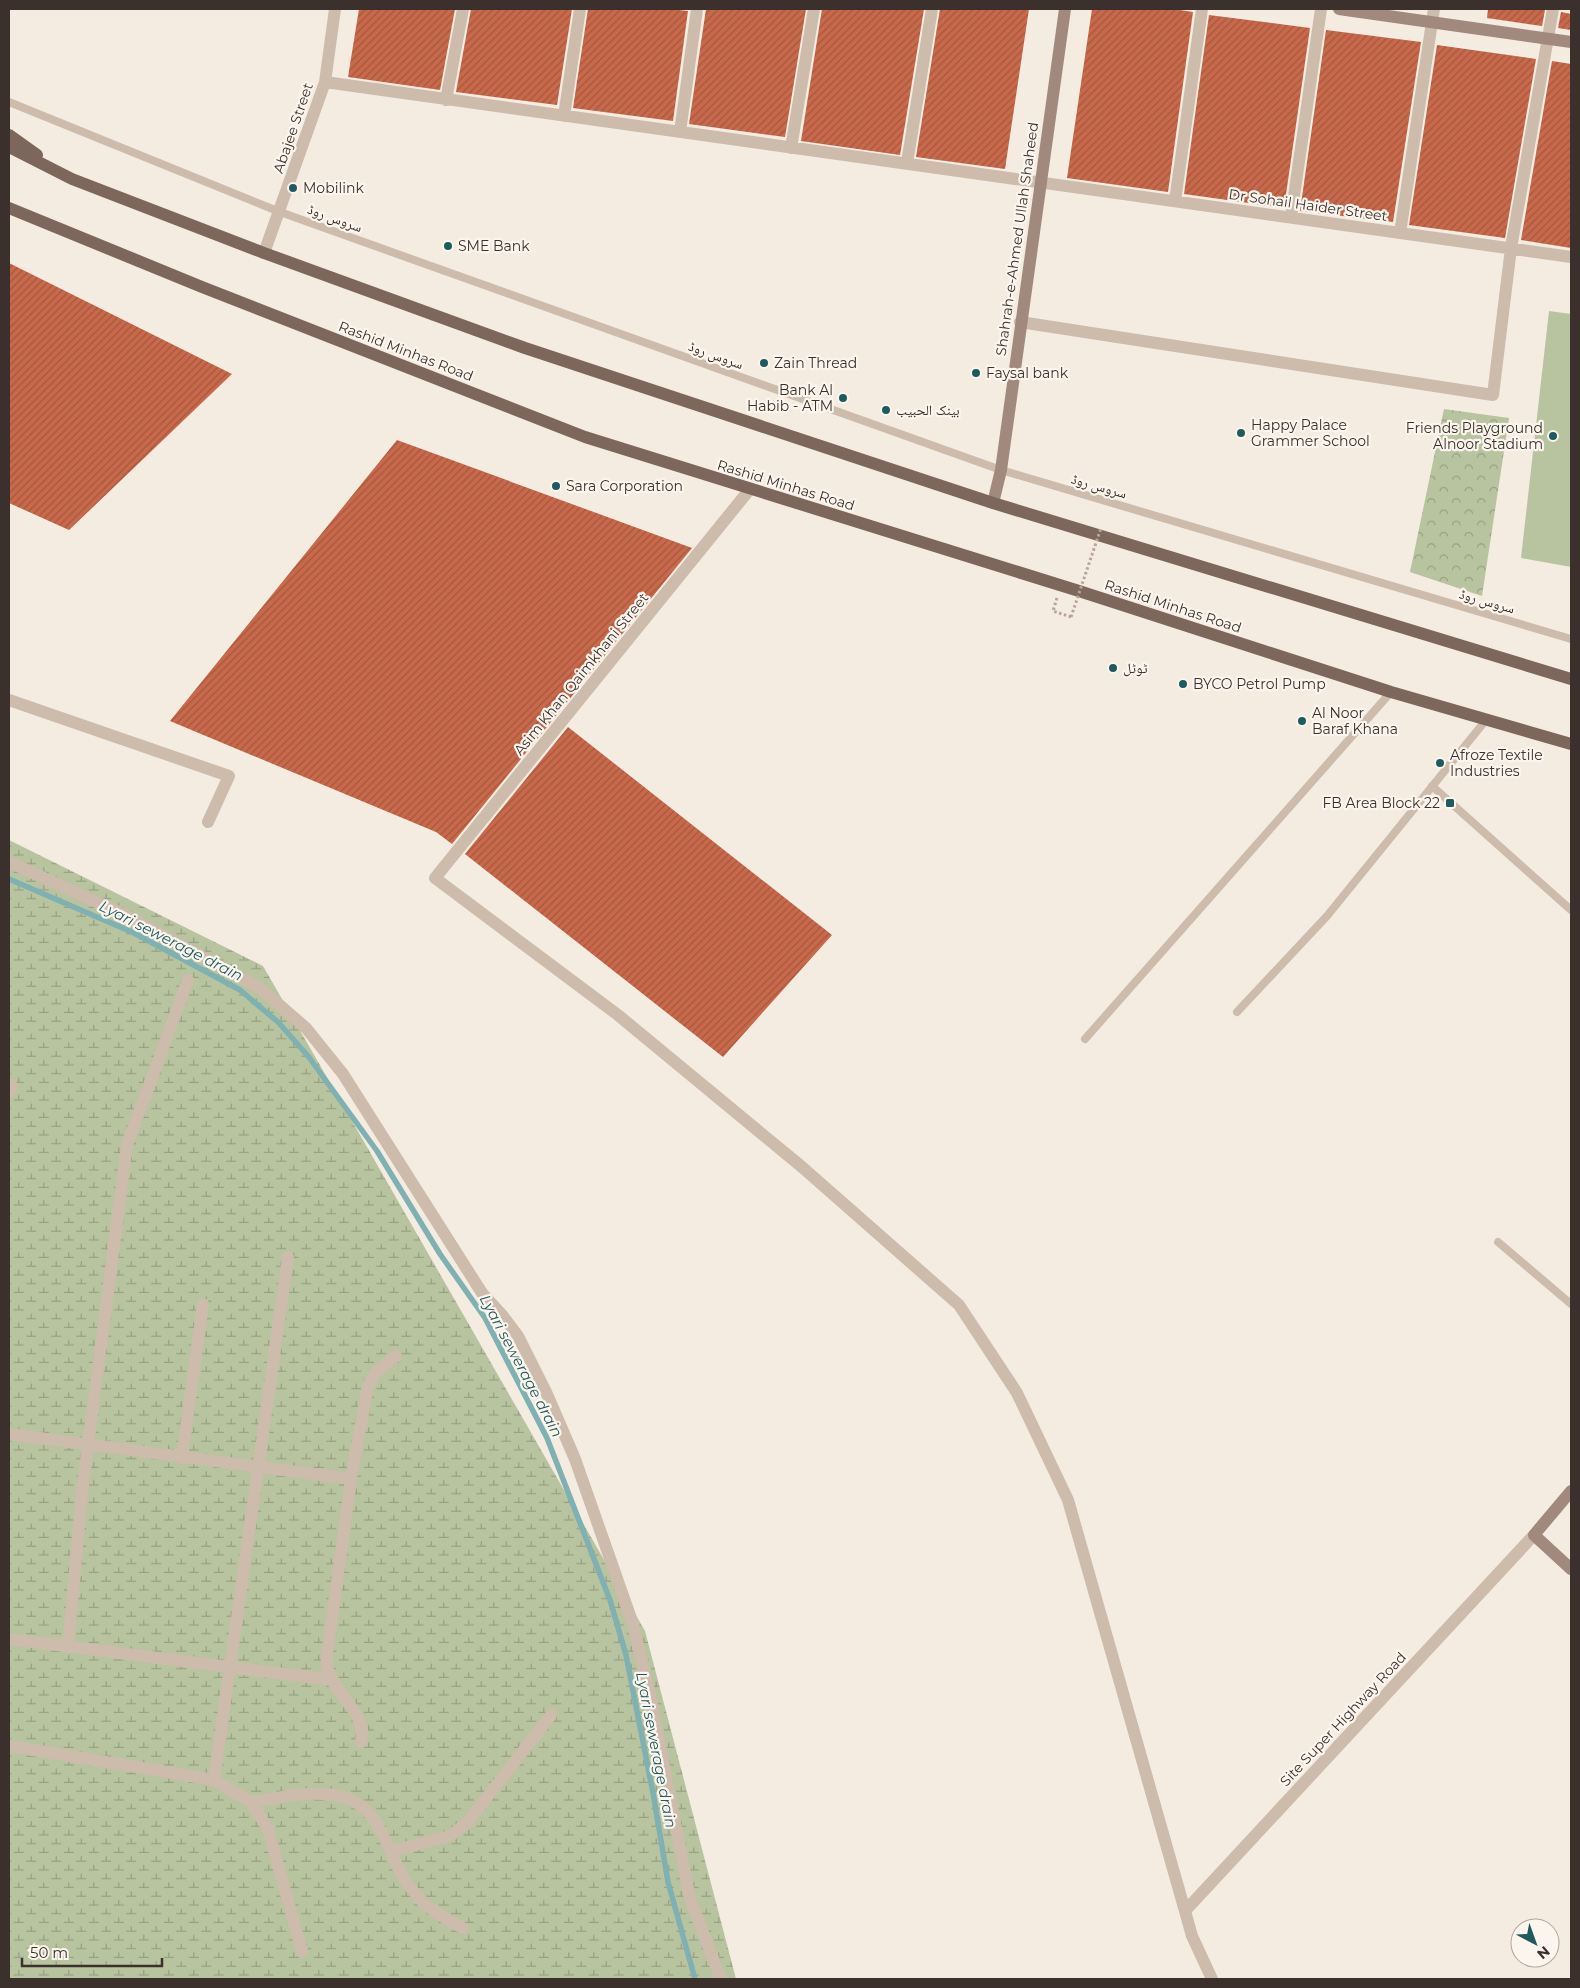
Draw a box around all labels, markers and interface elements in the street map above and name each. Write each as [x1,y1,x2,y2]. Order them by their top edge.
street label: Abajee Street [269,80,317,176]
street label: Shahrah-e-Ahmed Ullah Shaheed [992,121,1042,357]
place label: Mobilink [303,179,364,197]
marker: Mobilink [287,182,299,194]
street label: Dr Sohail Haider Street [1227,185,1389,225]
street label: سروس روڈ [305,200,365,236]
place label: SME Bank [458,237,530,255]
marker: SME Bank [442,240,454,252]
street label: Rashid Minhas Road [336,317,476,385]
street label: سروس روڈ [686,337,746,373]
place label: Zain Thread [774,354,857,372]
marker: Zain Thread [758,357,770,369]
place label: Faysal bank [986,364,1069,382]
marker: Faysal bank [970,367,982,379]
place label: Bank Al Habib - ATM [747,381,833,415]
marker: Bank Al Habib - ATM [837,392,849,404]
place label: بينک الحبيب [896,401,960,419]
marker: بينک الحبيب [880,404,892,416]
place label: Happy Palace Grammer School [1251,416,1370,450]
place label: Friends Playground Alnoor Stadium [1406,419,1543,453]
marker: Happy Palace Grammer School [1235,427,1247,439]
marker: Friends Playground Alnoor Stadium [1547,430,1559,442]
street label: Rashid Minhas Road [715,455,857,515]
street label: سروس روڈ [1069,469,1129,503]
place label: Sara Corporation [566,477,683,495]
marker: Sara Corporation [550,480,562,492]
street label: Rashid Minhas Road [1102,575,1244,637]
street label: سروس روڈ [1457,584,1517,618]
street label: Asim Khan Qaimkhani Street [510,589,652,759]
place label: ٹوٹل [1123,659,1148,677]
marker: ٹوٹل [1107,662,1119,674]
place label: BYCO Petrol Pump [1193,675,1326,693]
marker: BYCO Petrol Pump [1177,678,1189,690]
place label: Al Noor Baraf Khana [1312,704,1398,738]
marker: Al Noor Baraf Khana [1296,715,1308,727]
place label: Afroze Textile Industries [1450,746,1543,780]
marker: Afroze Textile Industries [1434,757,1446,769]
place label: FB Area Block 22 [1322,794,1440,812]
marker: FB Area Block 22 [1444,797,1456,809]
water label: Lyari sewerage drain [96,896,246,985]
water label: Lyari sewerage drain [476,1291,567,1440]
street label: Site Super Highway Road [1276,1648,1410,1790]
water label: Lyari sewerage drain [632,1670,681,1830]
north arrow [1510,1918,1560,1968]
scale bar [22,1936,162,1968]
text: N [1533,1942,1554,1963]
text: 50 m [30,1943,68,1962]

